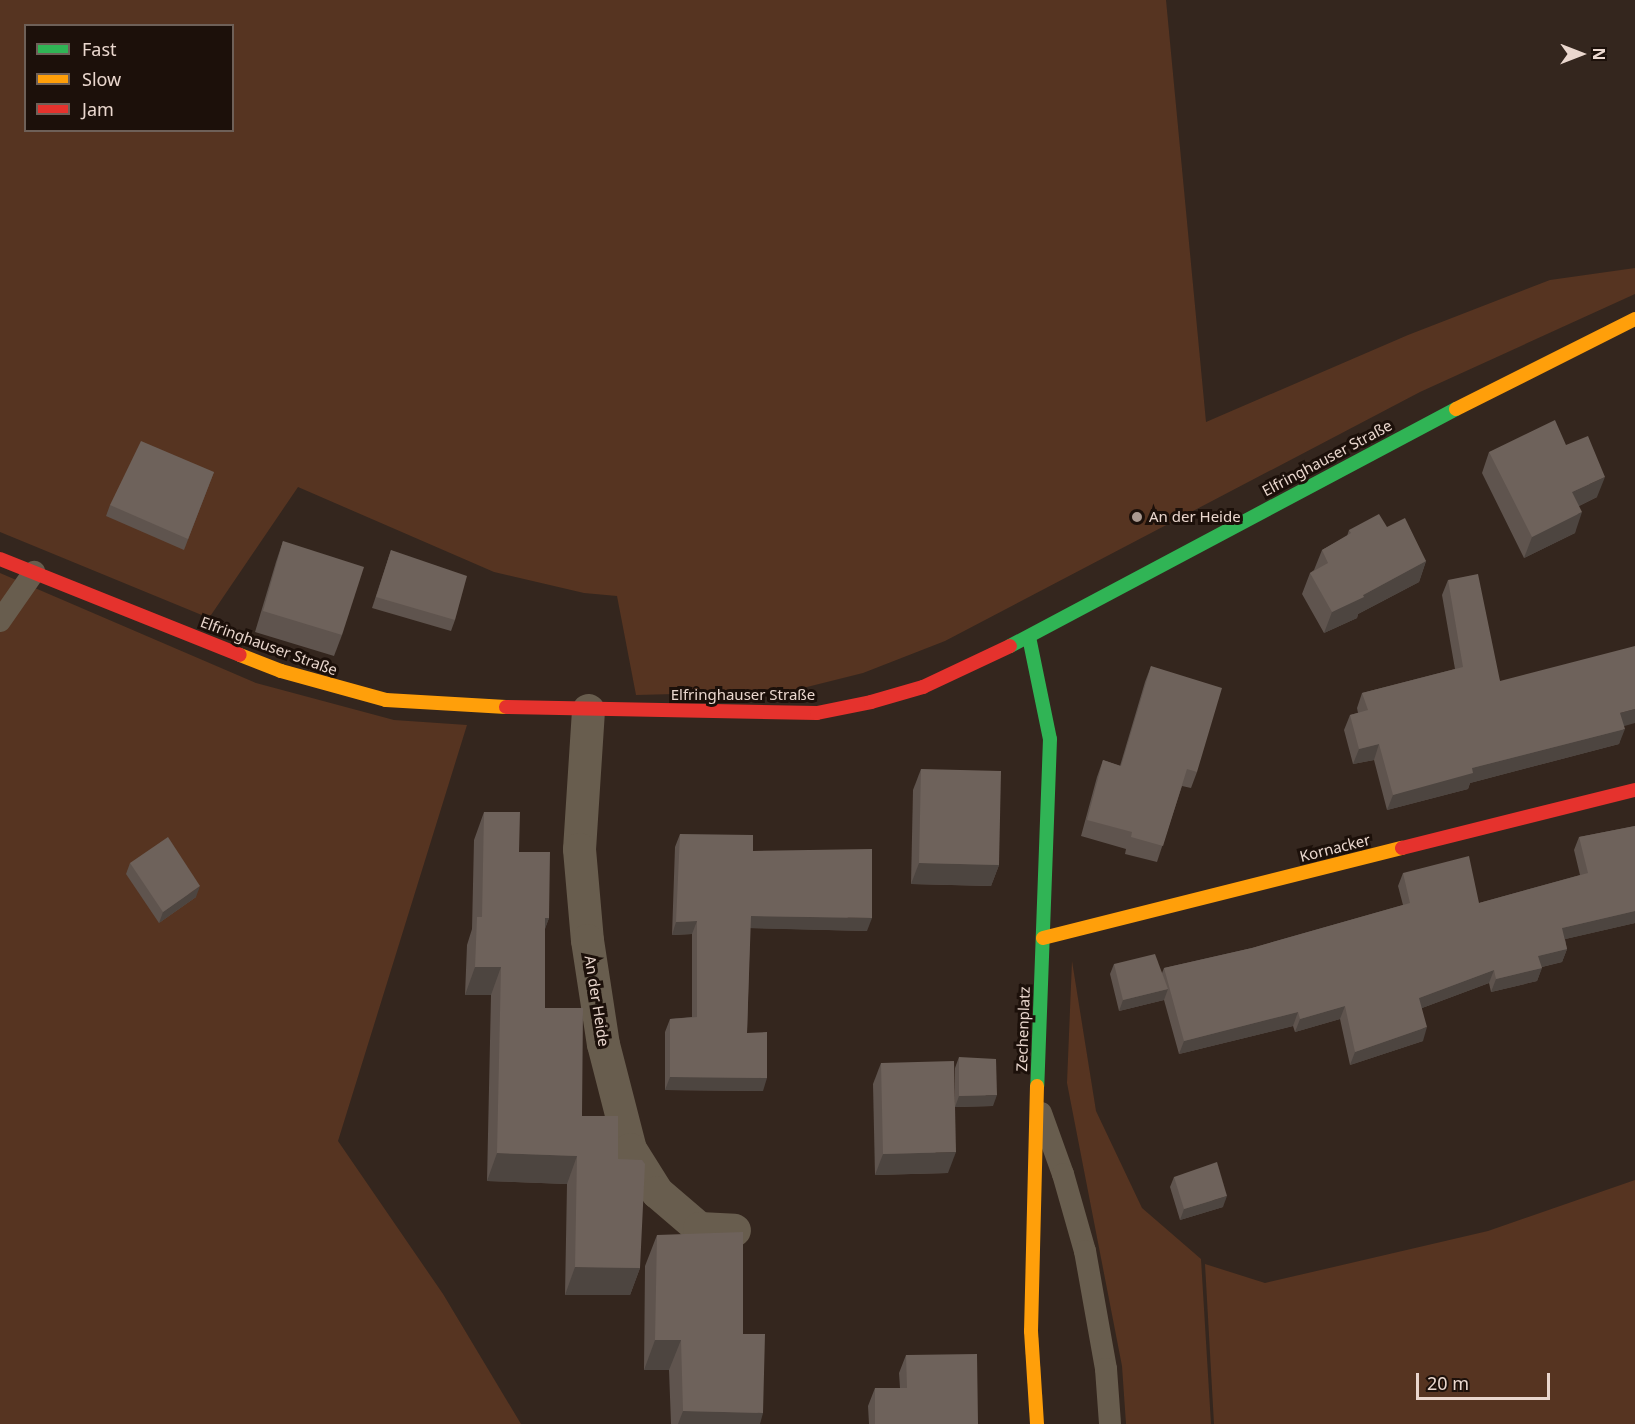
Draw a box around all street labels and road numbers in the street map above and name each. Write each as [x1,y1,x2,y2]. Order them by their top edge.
street label: Elfringhauser Straße [1259,416,1395,500]
street label: Elfringhauser Straße [198,613,340,679]
street label: Elfringhauser Straße [671,686,815,704]
street label: Kornacker [1298,831,1372,865]
street label: An der Heide [581,954,613,1048]
street label: Zechenplatz [1013,986,1033,1072]

